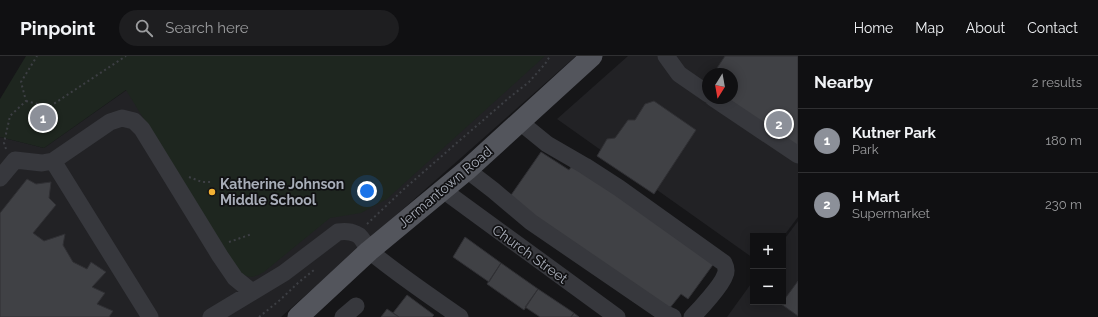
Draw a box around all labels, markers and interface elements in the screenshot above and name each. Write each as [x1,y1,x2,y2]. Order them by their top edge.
search box [119,10,399,46]
text: Pinpoint [20,17,95,39]
icon: search [133,17,155,39]
text: Search here [165,19,249,37]
text: Home [854,20,893,36]
text: Map [915,20,944,36]
text: About [966,20,1005,36]
text: Contact [1027,20,1078,36]
north arrow [702,68,738,104]
text: Nearby [814,72,873,92]
text: 2 results [1032,75,1082,90]
pin: 1 [30,103,56,133]
pin: 2 [766,109,792,139]
text: Kutner Park [852,124,936,142]
text: 1 [824,133,830,148]
text: 180 m [1046,133,1082,148]
text: Park [852,142,879,157]
street label: Jermantown Road [395,143,495,231]
place label: Katherine Johnson Middle School [220,176,344,208]
your location [357,181,377,201]
marker: Katherine Johnson Middle School [207,187,217,197]
text: H Mart [852,188,900,206]
text: 2 [823,197,831,212]
text: 230 m [1045,197,1082,212]
text: Supermarket [852,206,930,221]
street label: Church Street [489,221,571,287]
map controls [750,233,786,305]
button: + [750,233,786,269]
button: − [750,269,786,305]

